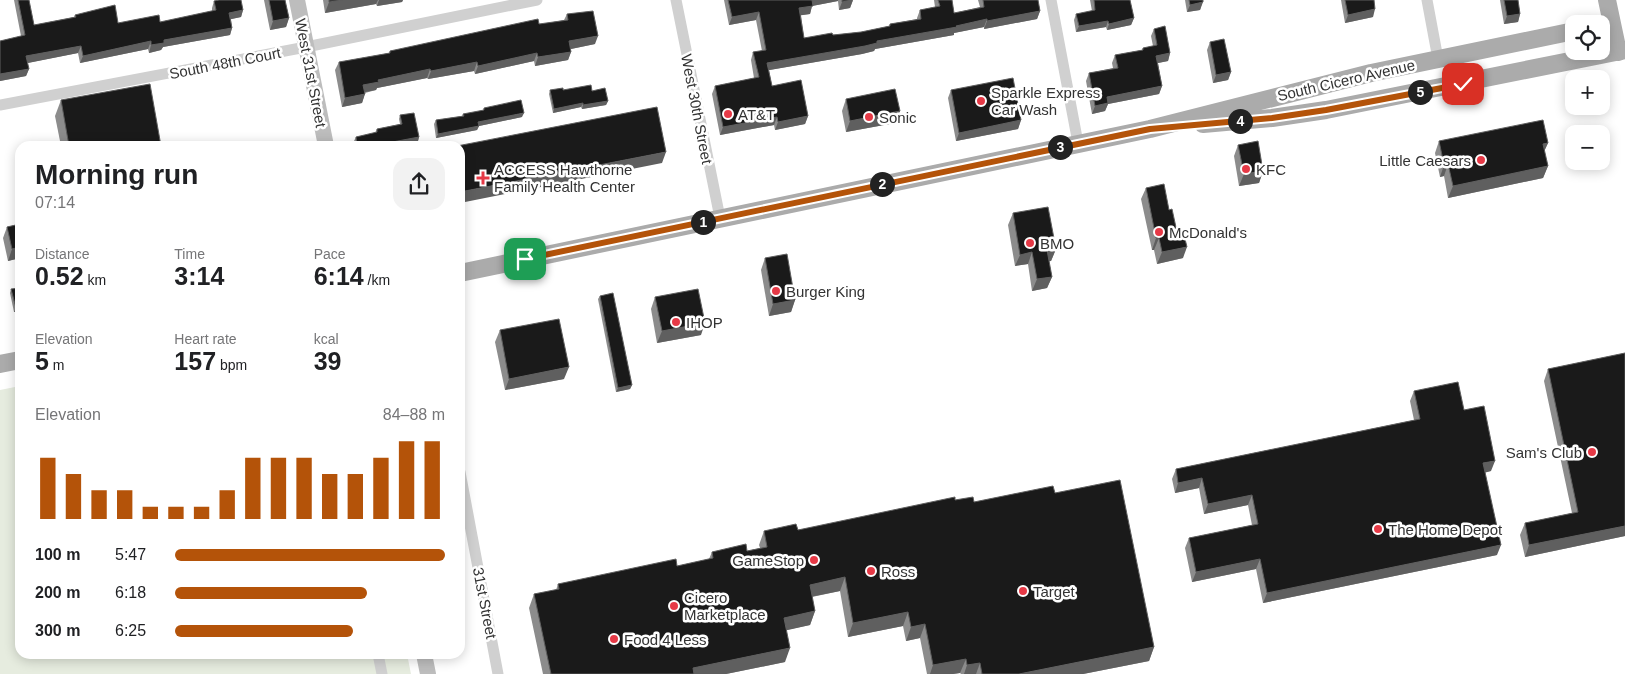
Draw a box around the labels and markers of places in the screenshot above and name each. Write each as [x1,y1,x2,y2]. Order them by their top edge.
pin [1442,63,1484,105]
pin: 5 [1408,80,1432,104]
place label: Sparkle Express Car Wash [991,84,1100,118]
marker: Sparkle Express Car Wash [975,95,987,107]
place label: AT&T [738,106,775,123]
marker: AT&T [722,108,734,120]
pin: 4 [1228,108,1252,134]
place label: Sonic [879,109,917,126]
marker: Sonic [863,111,875,123]
pin: 3 [1048,134,1072,160]
place label: Little Caesars [1379,152,1471,169]
marker: Little Caesars [1475,154,1487,166]
place label: ACCESS Hawthorne Family Health Center [494,161,635,195]
place label: KFC [1256,161,1286,178]
marker: KFC [1240,163,1252,175]
marker: ACCESS Hawthorne Family Health Center [476,171,490,185]
pin: 2 [870,172,894,196]
pin: 1 [690,210,716,234]
place label: McDonald's [1169,224,1247,241]
marker: McDonald's [1153,226,1165,238]
place label: BMO [1040,235,1074,252]
marker: BMO [1024,237,1036,249]
pin [504,238,546,280]
place label: Burger King [786,283,865,300]
marker: Burger King [770,285,782,297]
place label: IHOP [686,314,723,331]
marker: IHOP [670,316,682,328]
place label: Sam's Club [1506,444,1582,461]
marker: Sam's Club [1586,446,1598,458]
place label: The Home Depot [1388,521,1503,538]
marker: The Home Depot [1372,523,1384,535]
place label: GameStop [732,552,804,569]
marker: GameStop [808,554,820,566]
place label: Ross [881,563,915,580]
marker: Ross [865,565,877,577]
place label: Target [1033,583,1076,600]
marker: Target [1017,585,1029,597]
place label: Cicero Marketplace [684,589,766,623]
marker: Cicero Marketplace [668,600,680,612]
place label: Food 4 Less [624,631,707,648]
marker: Food 4 Less [608,633,620,645]

